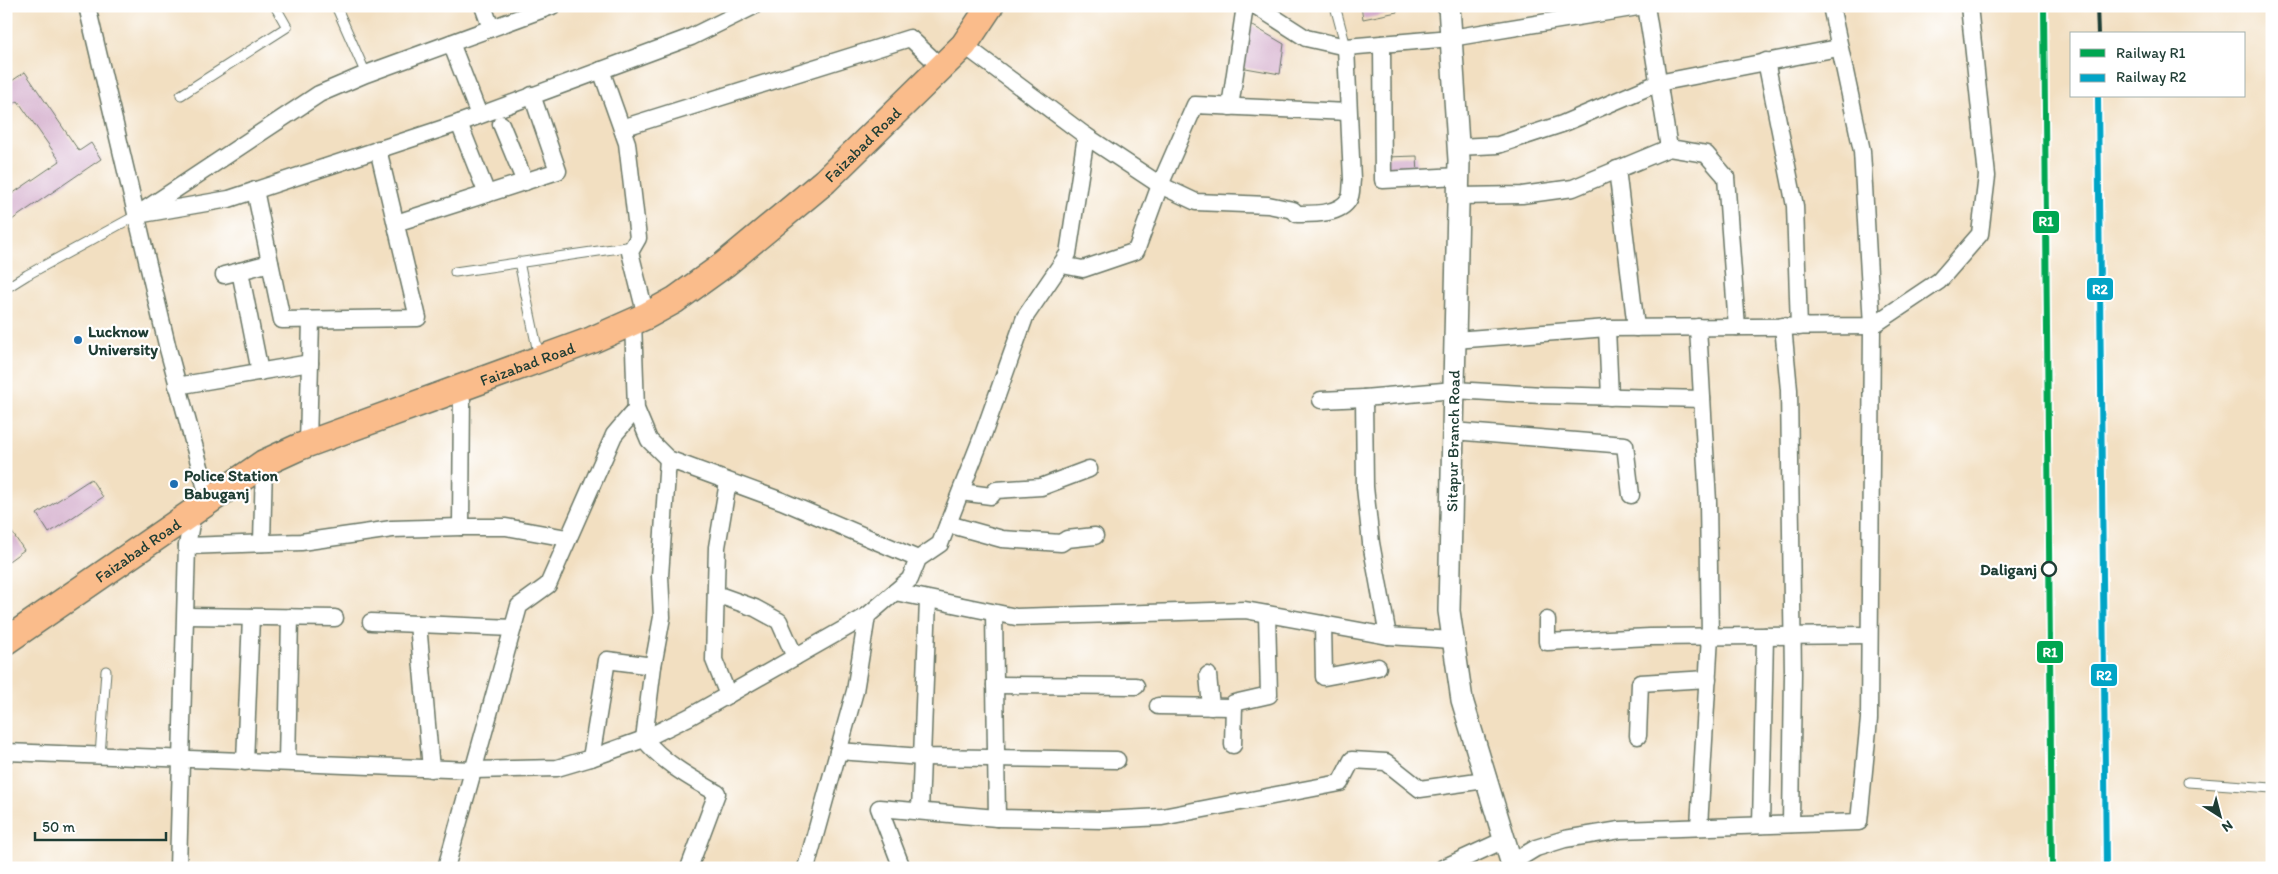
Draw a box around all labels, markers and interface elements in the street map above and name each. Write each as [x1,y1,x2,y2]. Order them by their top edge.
legend [2070,32,2246,98]
text: Railway R1 [2116,44,2185,62]
text: Railway R2 [2116,68,2186,86]
street label: Faizabad Road [820,103,905,186]
line badge: R1 [2032,210,2060,234]
text: R1 [2039,213,2054,230]
line badge: R2 [2086,277,2114,301]
text: R2 [2092,281,2109,298]
place label: Lucknow University [88,322,158,360]
marker: Lucknow University [72,334,84,346]
street label: Faizabad Road [477,338,578,390]
street label: Sitapur Branch Road [1442,370,1464,512]
place label: Police Station Babuganj [184,466,279,504]
marker: Police Station Babuganj [168,478,180,490]
street label: Faizabad Road [91,514,184,586]
place label: Daliganj [1980,560,2037,580]
marker: Daliganj [2041,561,2057,577]
line badge: R1 [2036,640,2064,664]
text: R1 [2043,644,2058,661]
line badge: R2 [2090,663,2118,687]
text: R2 [2096,667,2113,684]
north arrow [2196,792,2246,842]
scale bar [35,809,166,841]
text: N [2219,816,2236,836]
text: 50 m [42,818,75,836]

